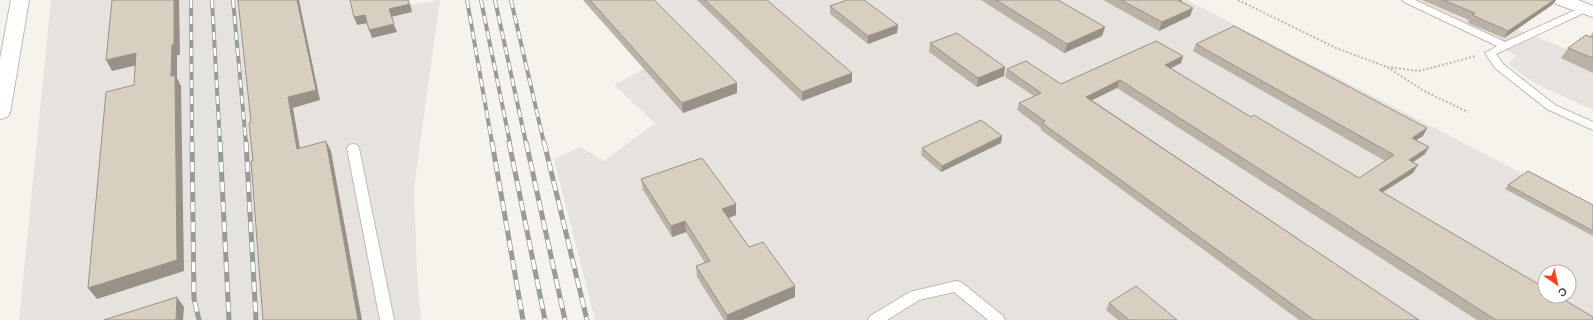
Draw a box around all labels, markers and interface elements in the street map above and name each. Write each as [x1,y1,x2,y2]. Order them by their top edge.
north arrow [1537,264,1577,304]
text: С [1556,285,1569,300]

